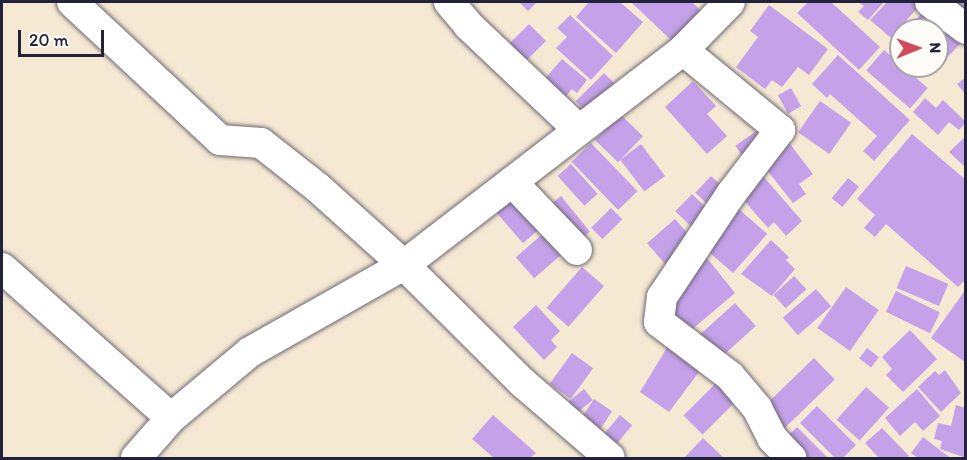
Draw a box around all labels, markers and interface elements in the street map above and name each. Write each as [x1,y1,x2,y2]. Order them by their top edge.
scale bar [21,18,106,56]
north arrow [889,18,949,78]
text: 20 m [29,29,69,51]
text: N [926,42,945,53]

